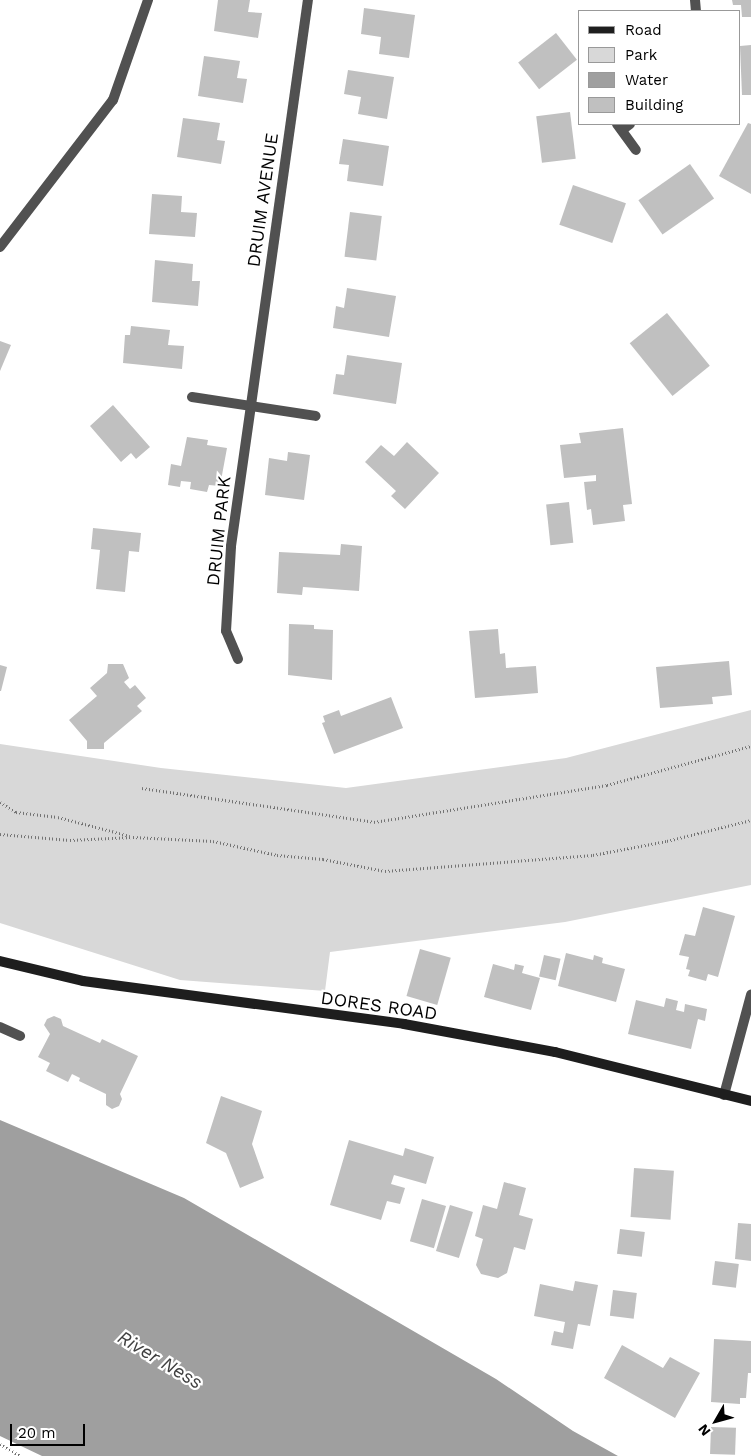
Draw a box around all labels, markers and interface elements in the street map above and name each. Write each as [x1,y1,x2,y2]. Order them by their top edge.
legend [578,10,741,125]
text: Road [625,21,662,39]
text: Park [625,46,657,64]
text: Water [625,71,668,89]
text: Building [625,96,683,114]
street label: DRUIM AVENUE [243,131,283,269]
street label: DRUIM PARK [202,475,236,587]
street label: DORES ROAD [319,987,439,1025]
water label: River Ness [113,1326,207,1394]
north arrow [691,1396,741,1446]
scale bar [12,1414,88,1446]
text: N [695,1421,714,1439]
text: 20 m [18,1424,56,1442]

